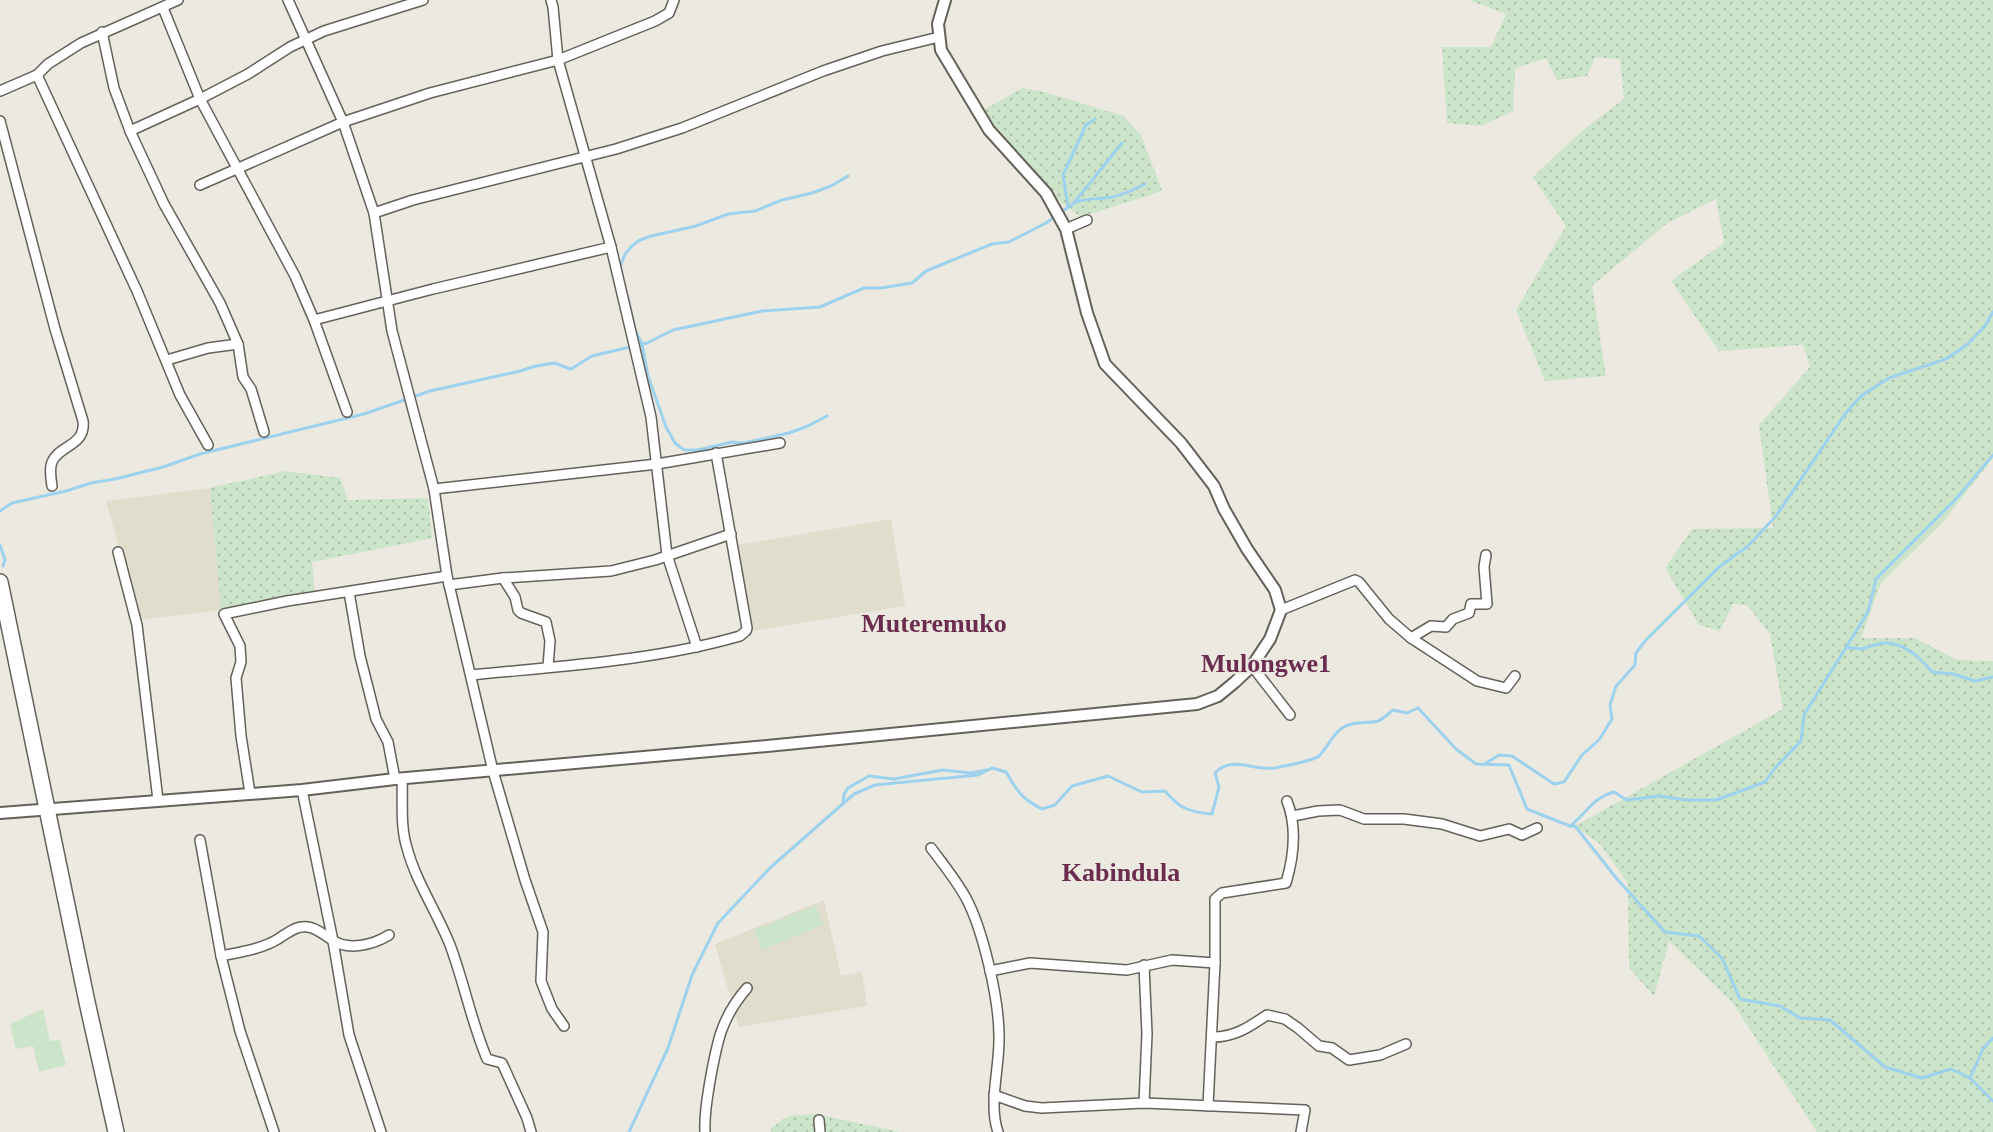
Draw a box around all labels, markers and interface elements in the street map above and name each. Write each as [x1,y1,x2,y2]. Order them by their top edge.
district label: Muteremuko [861,609,1007,638]
district label: Mulongwe1 [1201,649,1331,678]
district label: Kabindula [1062,858,1180,887]

